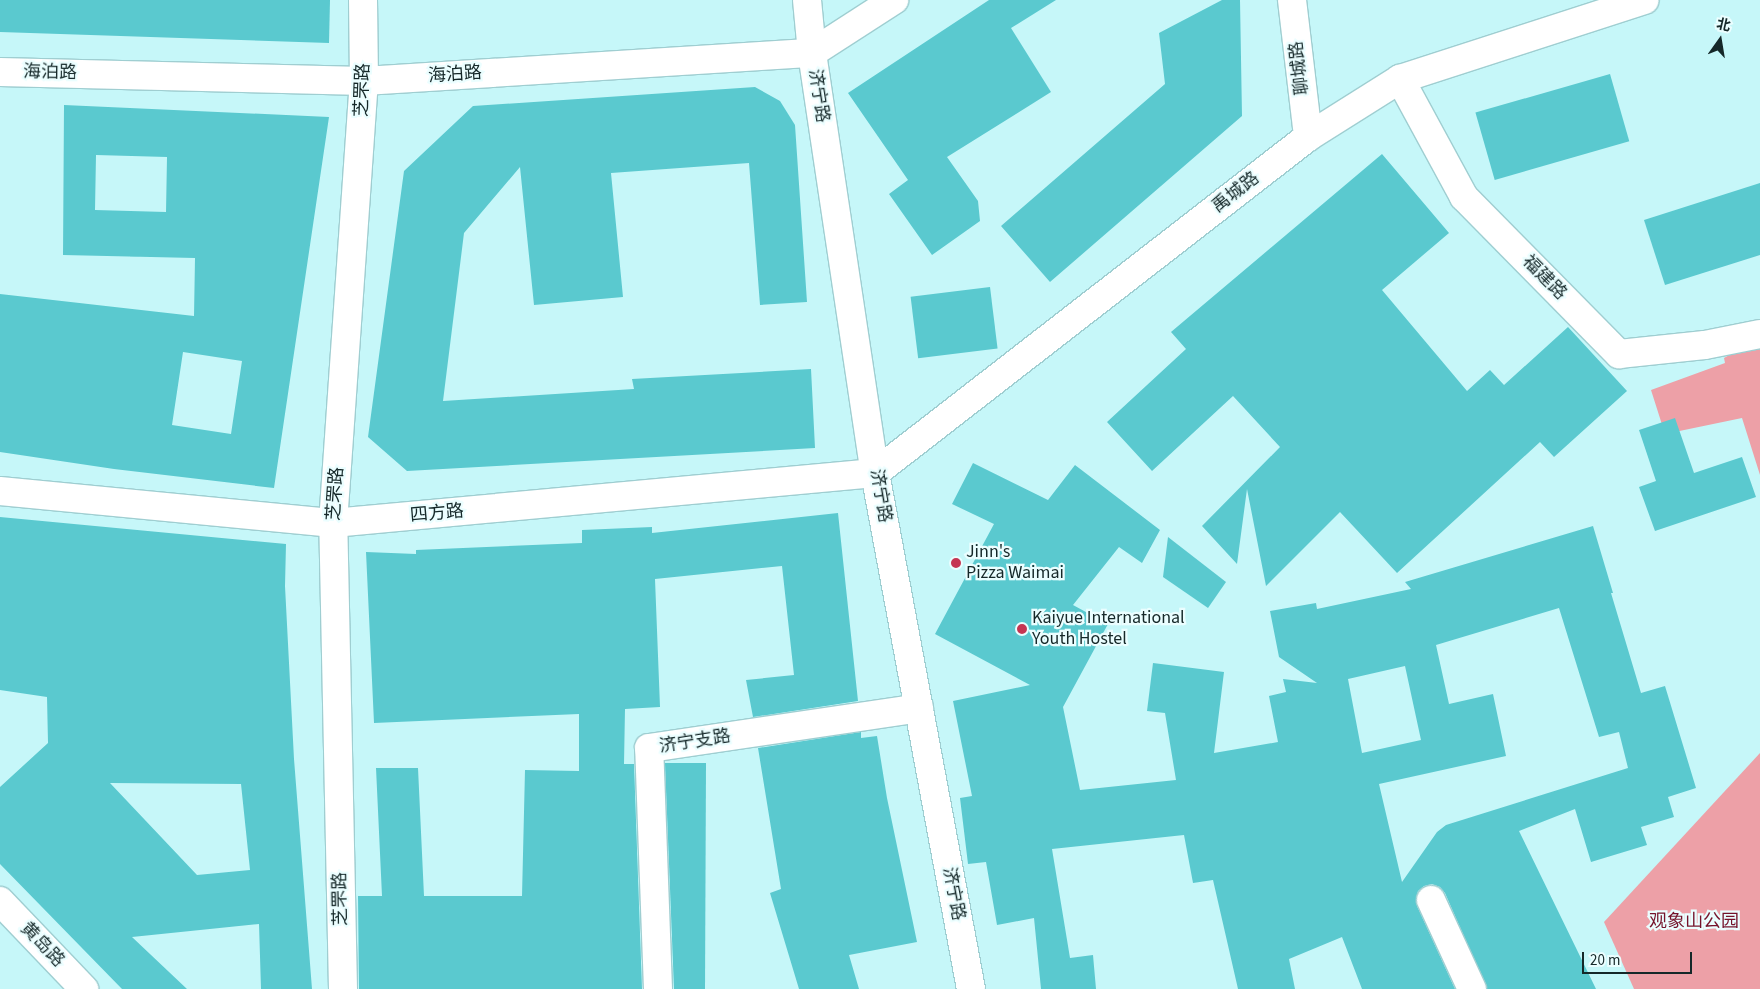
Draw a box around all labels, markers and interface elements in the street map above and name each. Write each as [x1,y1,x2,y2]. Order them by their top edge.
text: 北 [1714,14,1732,37]
north arrow [1695,15,1745,65]
street label: 聊城路 [1286,40,1314,96]
street label: 海泊路 [23,62,77,84]
street label: 海泊路 [427,62,483,88]
street label: 芝罘路 [351,63,375,117]
street label: 济宁路 [803,68,833,124]
street label: 禹城路 [1208,168,1264,218]
street label: 福建路 [1517,251,1571,305]
street label: 芝罘路 [323,466,349,522]
street label: 济宁路 [865,468,895,524]
street label: 四方路 [409,501,465,527]
place label: Jinn's Pizza Waimai [966,542,1064,584]
marker: Jinn's Pizza Waimai [950,557,962,569]
place label: Kaiyue International Youth Hostel [1032,608,1185,650]
marker: Kaiyue International Youth Hostel [1016,623,1028,635]
street label: 济宁支路 [658,726,732,758]
street label: 济宁路 [937,865,969,923]
street label: 芝罘路 [330,872,352,926]
park label: 观象山公园 [1649,911,1739,933]
street label: 黄岛路 [15,918,69,972]
scale bar [1585,942,1695,974]
text: 20 m [1590,950,1620,971]

